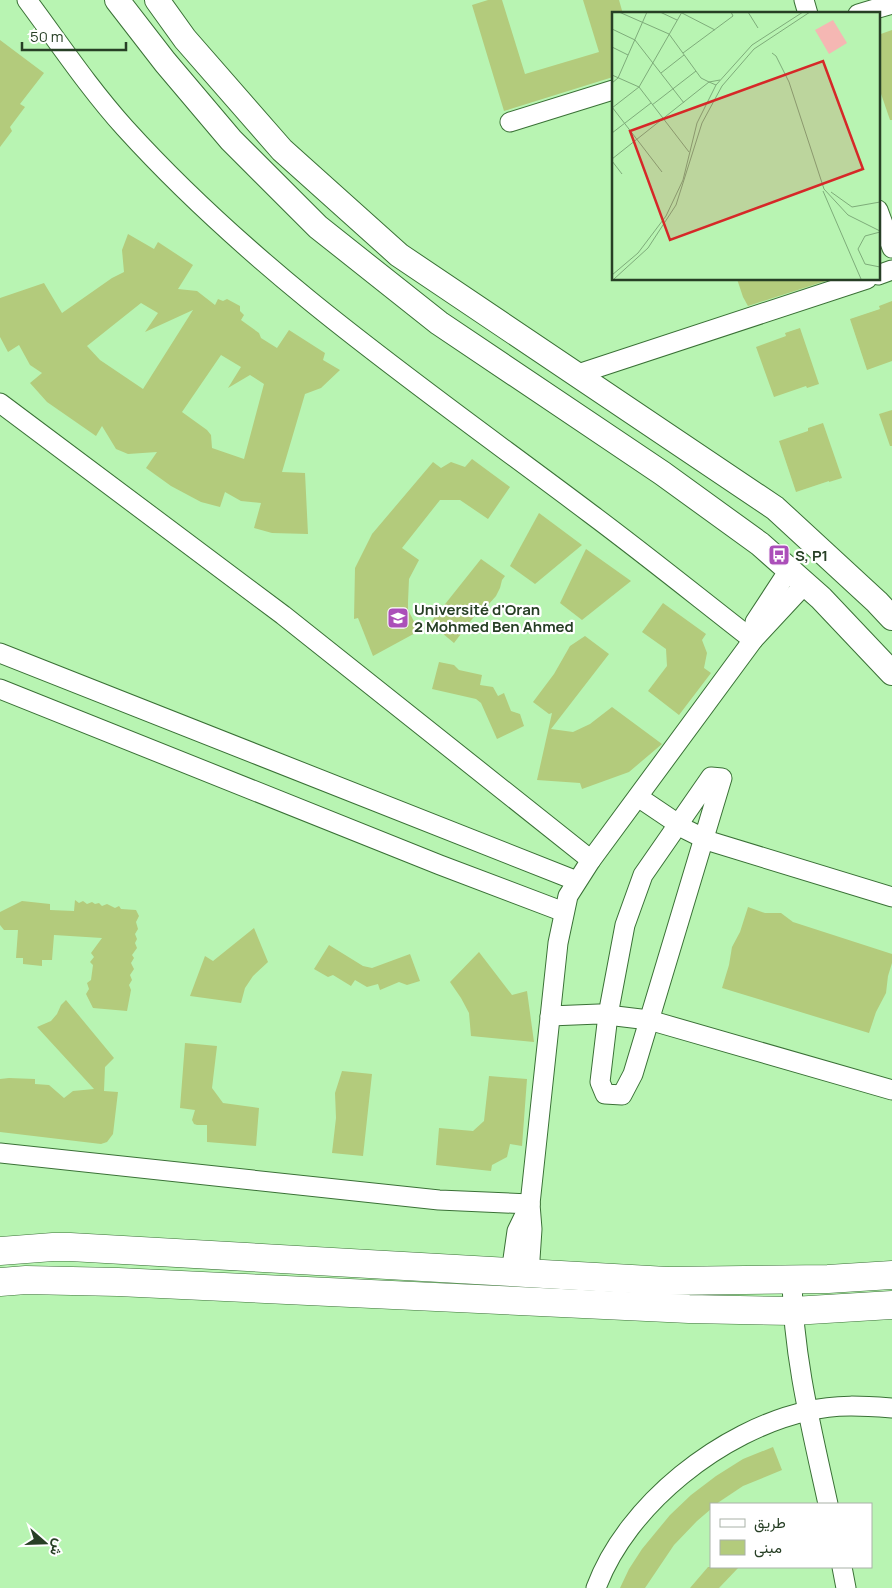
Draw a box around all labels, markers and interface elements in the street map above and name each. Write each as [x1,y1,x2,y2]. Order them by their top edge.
inset map [612,12,880,280]
scale bar [22,20,126,52]
text: 50 m [30,26,64,47]
bus stop icon: S, P1 [767,543,791,567]
place label: S, P1 [795,545,828,566]
place label: Université d'Oran 2 Mohmed Ben Ahmed [414,599,574,637]
school or university icon: Université d'Oran 2 Mohmed Ben Ahmed [386,606,410,630]
legend [710,1503,872,1568]
text: طريق [754,1512,786,1533]
north arrow [20,1518,70,1568]
text: ش [46,1536,69,1559]
text: مبنى [754,1537,782,1558]

